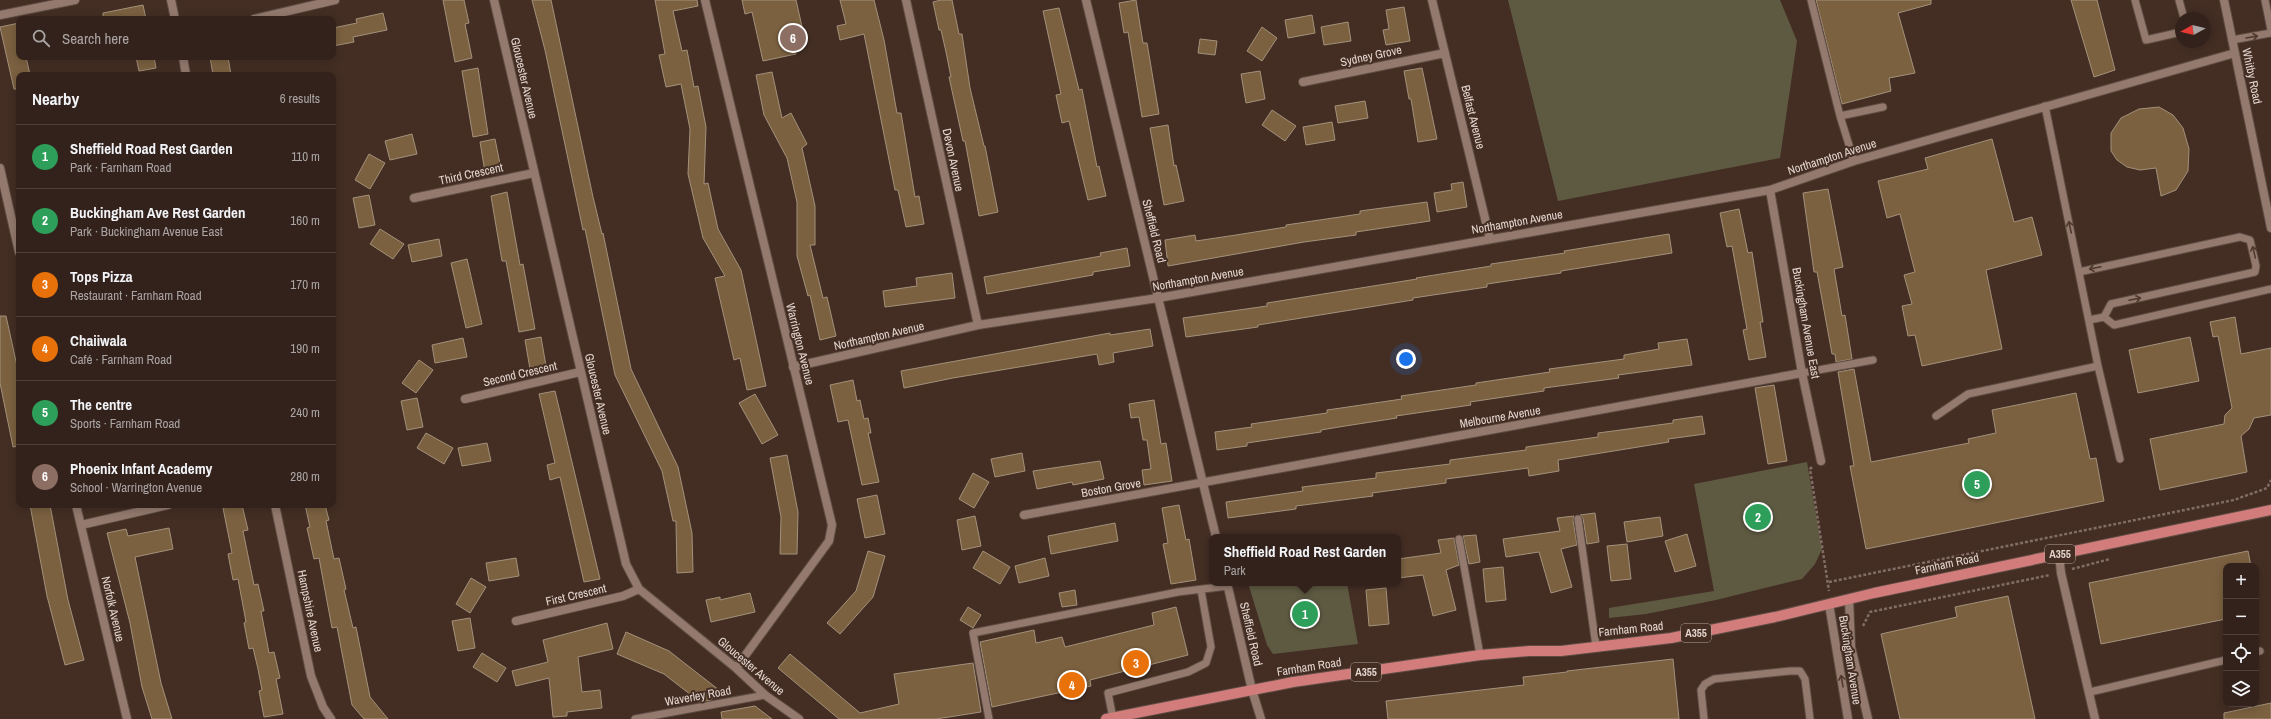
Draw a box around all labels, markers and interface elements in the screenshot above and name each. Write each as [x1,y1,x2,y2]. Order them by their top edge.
north arrow [2175,12,2211,48]
search box [16,16,336,60]
pin: 6 [780,23,806,53]
icon: search [30,27,52,49]
text: Search here [62,28,129,49]
one-way arrow [2245,32,2258,40]
street label: Gloucester Avenue [507,36,541,120]
street label: Sydney Grove [1339,42,1403,70]
street label: Whitby Road [2238,47,2266,105]
street label: Belfast Avenue [1457,83,1489,151]
text: Nearby [32,87,79,110]
text: 6 results [280,90,320,107]
street label: Devon Avenue [939,127,967,193]
street label: Northampton Avenue [1786,135,1878,179]
text: Sheffield Road Rest Garden [70,138,233,159]
text: 1 [42,148,48,165]
text: 110 m [291,148,320,165]
text: Park · Farnham Road [70,159,171,176]
street label: Third Crescent [438,159,505,189]
street label: Sheffield Road [1138,198,1170,264]
text: Buckingham Ave Rest Garden [70,202,245,223]
street label: Northampton Avenue [1470,206,1564,238]
text: 2 [42,212,48,229]
text: 160 m [290,212,320,229]
one-way arrow [2066,221,2074,234]
text: Park · Buckingham Avenue East [70,223,223,240]
one-way arrow [2249,246,2257,259]
street label: Northampton Avenue [1151,263,1245,295]
one-way arrow [2089,265,2102,273]
text: Tops Pizza [70,266,133,287]
street label: Buckingham Avenue East [1788,266,1824,380]
text: 3 [42,276,48,293]
text: 170 m [290,276,320,293]
text: Restaurant · Farnham Road [70,287,202,304]
one-way arrow [2128,295,2141,303]
street label: Warrington Avenue [782,301,818,387]
street label: Northampton Avenue [832,318,926,354]
text: Chaiiwala [70,330,127,351]
text: 4 [42,340,48,357]
text: 190 m [290,340,320,357]
your location [1396,349,1416,369]
text: Café · Farnham Road [70,351,172,368]
street label: Gloucester Avenue [581,352,615,436]
street label: Second Crescent [481,358,559,390]
text: The centre [70,394,132,415]
street label: Melbourne Avenue [1458,402,1542,432]
text: 5 [42,404,48,421]
text: 240 m [290,404,320,421]
text: Sports · Farnham Road [70,415,180,432]
text: Phoenix Infant Academy [70,458,212,479]
text: 6 [42,468,48,485]
text: 280 m [290,468,320,485]
pin: 5 [1964,469,1990,499]
street label: Boston Grove [1080,475,1142,501]
text: School · Warrington Avenue [70,479,202,496]
pin: 2 [1745,502,1771,532]
popup [1209,534,1401,586]
text: Sheffield Road Rest Garden [1224,541,1386,562]
road number: A355 [2045,545,2075,563]
street label: Farnham Road [1913,549,1981,579]
text: Park [1224,562,1246,579]
map controls [2223,563,2259,707]
button: + [2223,563,2259,599]
street label: Hampshire Avenue [293,568,327,654]
street label: Norfolk Avenue [98,575,128,643]
street label: First Crescent [544,580,608,610]
pin: 1 [1292,599,1318,629]
button: − [2223,599,2259,635]
street label: Sheffield Road [1236,601,1266,667]
street label: Buckingham Avenue [1835,614,1865,706]
street label: Farnham Road [1598,618,1664,640]
road number: A355 [1681,624,1711,642]
street label: Gloucester Avenue [714,633,788,699]
button: locate [2223,635,2259,671]
pin: 3 [1123,648,1149,678]
street label: Farnham Road [1276,654,1342,680]
road number: A355 [1351,663,1381,681]
pin: 4 [1059,670,1085,700]
button: layers [2223,671,2259,707]
one-way arrow [1838,674,1846,687]
street label: Waverley Road [664,682,732,710]

